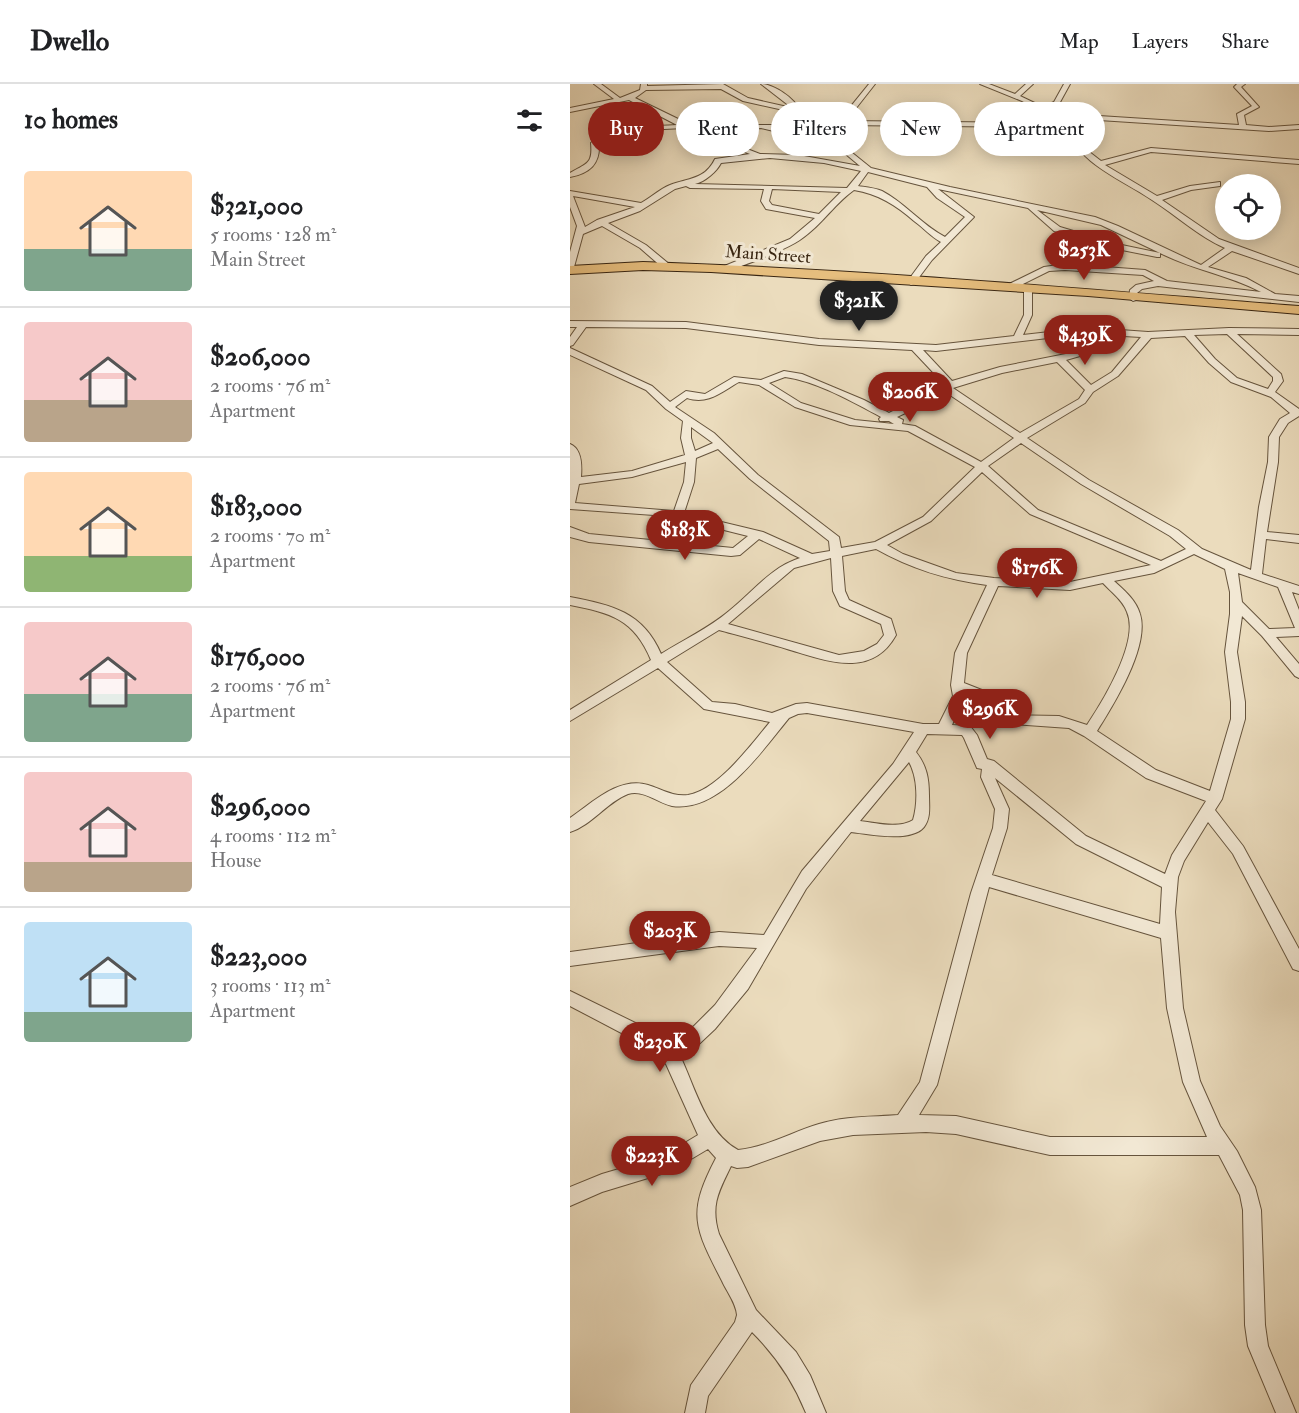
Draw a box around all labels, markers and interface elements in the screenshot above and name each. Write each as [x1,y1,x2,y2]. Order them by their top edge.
text: Dwello [30,24,109,59]
text: Map [1059,28,1099,55]
text: Layers [1132,28,1188,55]
text: Share [1221,28,1269,55]
chip: Buy [588,102,664,156]
chip: Rent [676,102,759,156]
chip: Filters [771,102,868,156]
chip: New [880,102,962,156]
chip: Apartment [974,102,1105,156]
text: 10 homes [24,104,118,136]
icon: filters [513,104,546,137]
map controls [1215,174,1281,240]
button: locate [1215,174,1281,240]
text: $321,000 [210,190,303,222]
icon: home [72,195,144,267]
text: 5 rooms · 128 m² [210,222,336,247]
pin: $253K [1042,230,1126,281]
text: $253K [1058,237,1110,262]
street label: Main Street [724,240,812,269]
text: Main Street [210,247,306,272]
pin: $321K [817,281,901,332]
text: $321K [834,288,884,313]
pin: $439K [1043,315,1127,366]
text: $439K [1058,322,1112,347]
text: $206,000 [210,341,311,373]
icon: home [72,346,144,418]
pin: $206K [868,372,952,423]
text: 2 rooms · 76 m² [210,373,330,398]
text: $206K [882,379,938,404]
text: Apartment [210,398,295,423]
text: $183,000 [210,491,302,523]
icon: home [72,496,144,568]
pin: $183K [643,510,727,561]
text: $183K [660,517,710,542]
text: 2 rooms · 70 m² [210,523,330,548]
text: Apartment [210,548,295,573]
pin: $176K [995,548,1079,599]
text: $176K [1011,555,1063,580]
text: $176,000 [210,641,305,673]
icon: home [72,646,144,718]
text: 2 rooms · 76 m² [210,673,330,698]
pin: $296K [948,689,1032,740]
text: $296K [962,696,1018,721]
text: Apartment [210,698,295,723]
text: $296,000 [210,791,310,823]
icon: home [72,796,144,868]
text: 4 rooms · 112 m² [210,823,336,848]
text: House [210,848,261,873]
pin: $203K [628,911,712,962]
text: $203K [643,918,697,943]
text: $223,000 [210,941,307,973]
icon: home [72,946,144,1018]
text: 3 rooms · 113 m² [210,973,331,998]
text: Apartment [210,998,295,1023]
pin: $230K [618,1022,702,1073]
text: $230K [633,1029,687,1054]
pin: $223K [610,1136,694,1187]
text: $223K [625,1143,679,1168]

